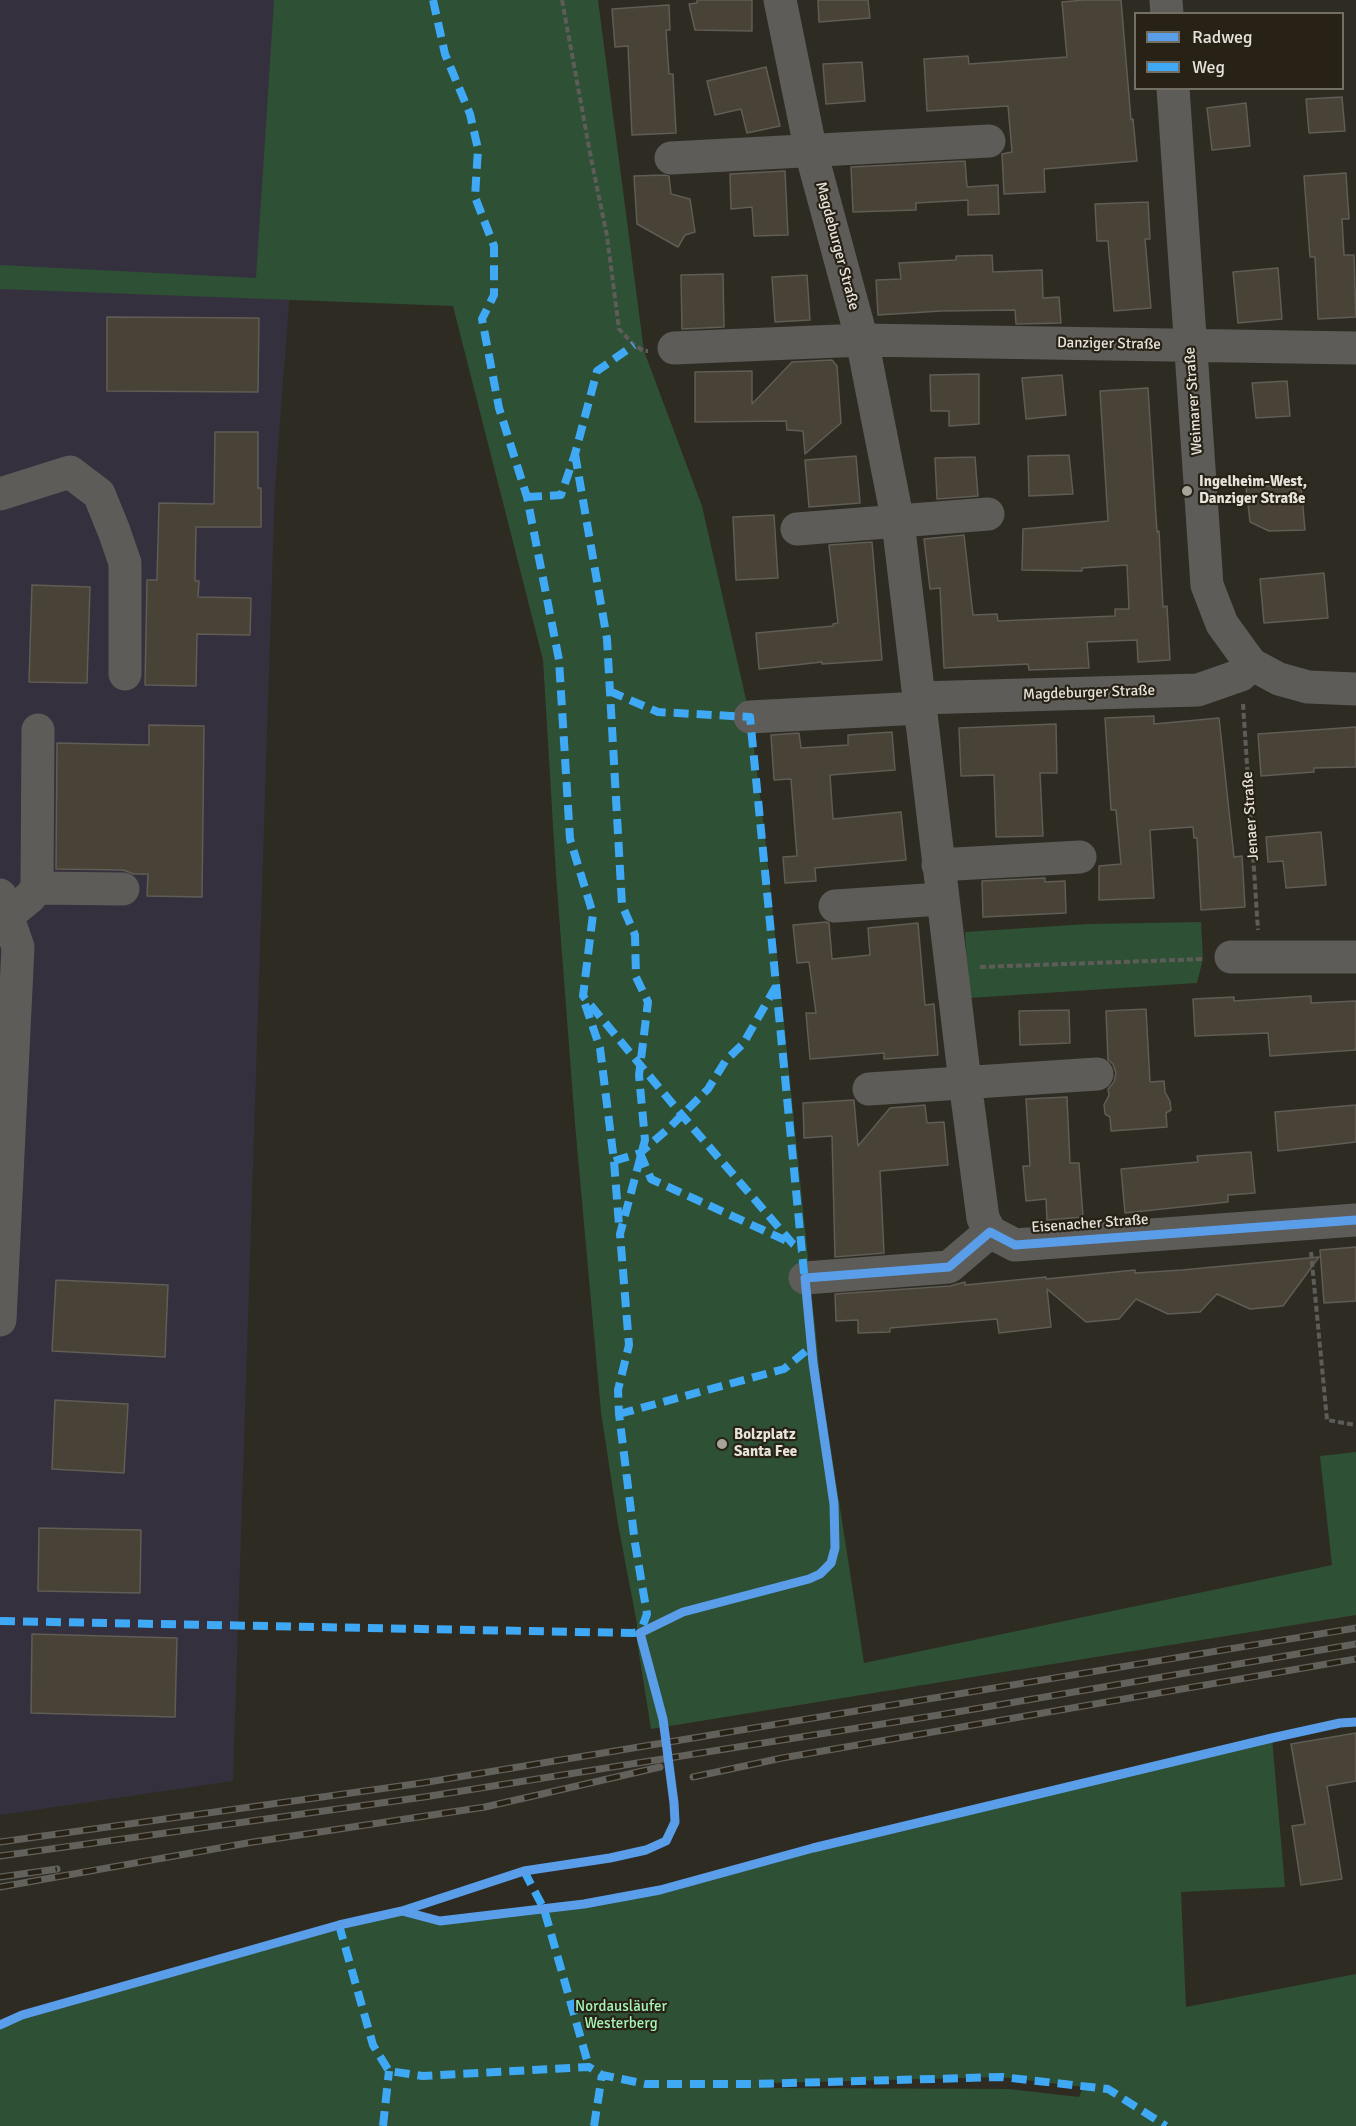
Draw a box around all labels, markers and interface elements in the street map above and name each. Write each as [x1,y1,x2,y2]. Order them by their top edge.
legend [1134,12,1344,90]
text: Radweg [1192,26,1253,48]
text: Weg [1192,56,1225,78]
street label: Magdeburger Straße [811,180,863,312]
street label: Danziger Straße [1057,334,1161,354]
street label: Weimarer Straße [1181,346,1207,456]
place label: Ingelheim-West, Danziger Straße [1199,473,1307,508]
marker: Ingelheim-West, Danziger Straße [1180,484,1194,498]
street label: Magdeburger Straße [1023,682,1155,704]
street label: Jenaer Straße [1239,771,1263,861]
street label: Eisenacher Straße [1031,1211,1149,1237]
place label: Bolzplatz Santa Fee [734,1426,797,1461]
marker: Bolzplatz Santa Fee [715,1437,729,1451]
park label: Nordausläufer Westerberg [575,1998,667,2033]

